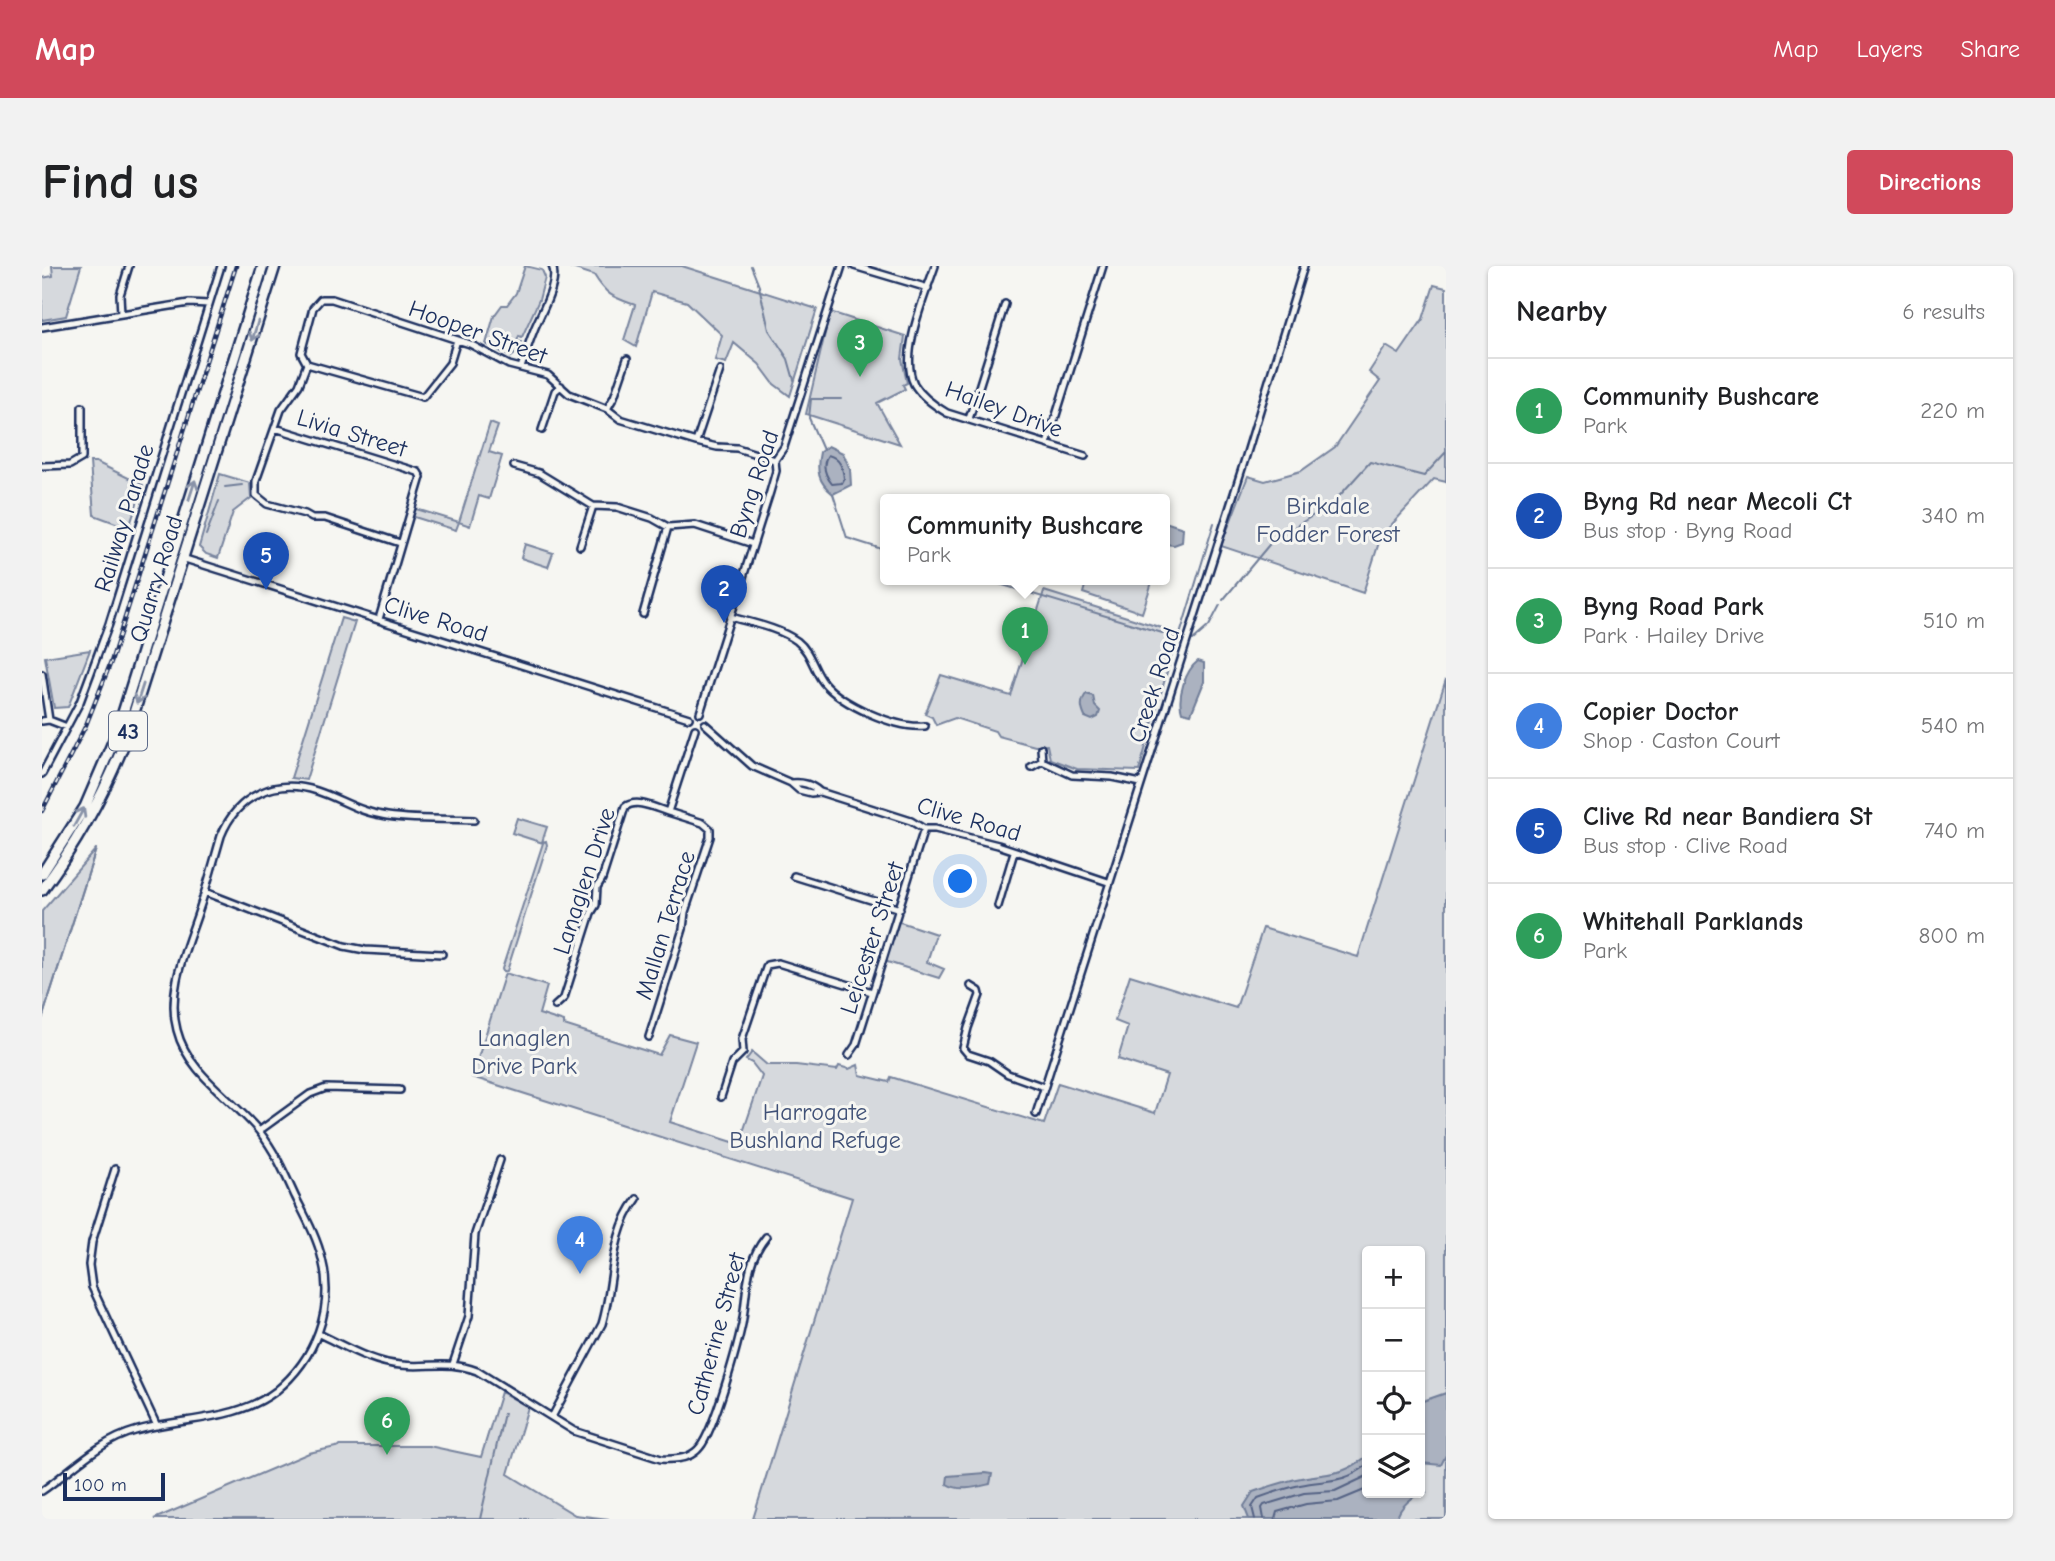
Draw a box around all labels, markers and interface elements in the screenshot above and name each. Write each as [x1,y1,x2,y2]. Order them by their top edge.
text: Map [35,30,96,68]
text: Map [1773,35,1819,63]
text: Layers [1857,35,1922,63]
text: Share [1960,35,2020,63]
button: Directions [1847,150,2013,214]
text: Find us [42,154,198,210]
street label: Hooper Street [405,294,552,370]
text: Nearby [1516,294,1607,329]
text: 6 results [1902,298,1985,325]
pin: 3 [837,319,883,377]
one-way arrow [247,320,260,342]
street label: Hailey Drive [941,375,1067,443]
text: Community Bushcare [1583,382,1819,412]
text: 1 [1534,397,1544,424]
text: 220 m [1920,397,1985,424]
street label: Livia Street [294,403,411,463]
text: Park [1583,412,1627,439]
street label: Byng Road [723,427,785,541]
street label: Railway Parade [88,441,160,595]
one-way arrow [187,479,200,501]
text: Byng Rd near Mecoli Ct [1583,487,1851,517]
park label: Birkdale Fodder Forest [1256,492,1401,548]
popup [880,494,1170,585]
text: 2 [1533,502,1545,529]
text: 340 m [1922,502,1985,529]
text: Community Bushcare [907,511,1143,541]
street label: Quarry Road [123,512,189,646]
text: Bus stop · Byng Road [1583,517,1792,544]
pin: 5 [243,532,289,590]
text: Park [907,541,951,568]
pin: 2 [701,565,747,623]
street label: Clive Road [381,590,491,648]
text: Byng Road Park [1583,592,1764,622]
pin: 1 [1002,607,1048,665]
text: 3 [1533,607,1545,634]
text: 510 m [1923,607,1985,634]
text: Park · Hailey Drive [1583,622,1764,649]
street label: Creek Road [1122,624,1186,746]
one-way arrow [133,682,146,704]
text: Copier Doctor [1583,697,1738,727]
road number: 43 [109,712,147,751]
text: 4 [1534,712,1544,739]
text: 540 m [1921,712,1985,739]
text: Shop · Caston Court [1583,727,1780,754]
street label: Clive Road [914,791,1024,847]
text: Clive Rd near Bandiera St [1583,802,1872,832]
street label: Lanaglen Drive [547,804,621,958]
one-way arrow [73,807,86,828]
text: 5 [1533,817,1545,844]
text: 740 m [1924,817,1985,844]
text: Bus stop · Clive Road [1583,832,1788,859]
street label: Mallan Terrace [629,847,701,1003]
street label: Leicester Street [834,857,910,1018]
your location [943,864,977,898]
text: Whitehall Parklands [1583,907,1803,937]
text: 6 [1533,922,1545,949]
text: 800 m [1918,922,1985,949]
text: Park [1583,937,1627,964]
park label: Lanaglen Drive Park [471,1024,577,1080]
park label: Harrogate Bushland Refuge [729,1098,901,1154]
pin: 4 [557,1216,603,1274]
map controls [1362,1246,1425,1498]
button: + [1362,1246,1425,1309]
street label: Catherine Street [681,1249,751,1418]
button: − [1362,1309,1425,1372]
button: locate [1362,1372,1425,1435]
pin: 6 [364,1397,410,1455]
button: layers [1362,1435,1425,1498]
scale bar [63,1470,164,1502]
text: 100 m [74,1474,127,1496]

